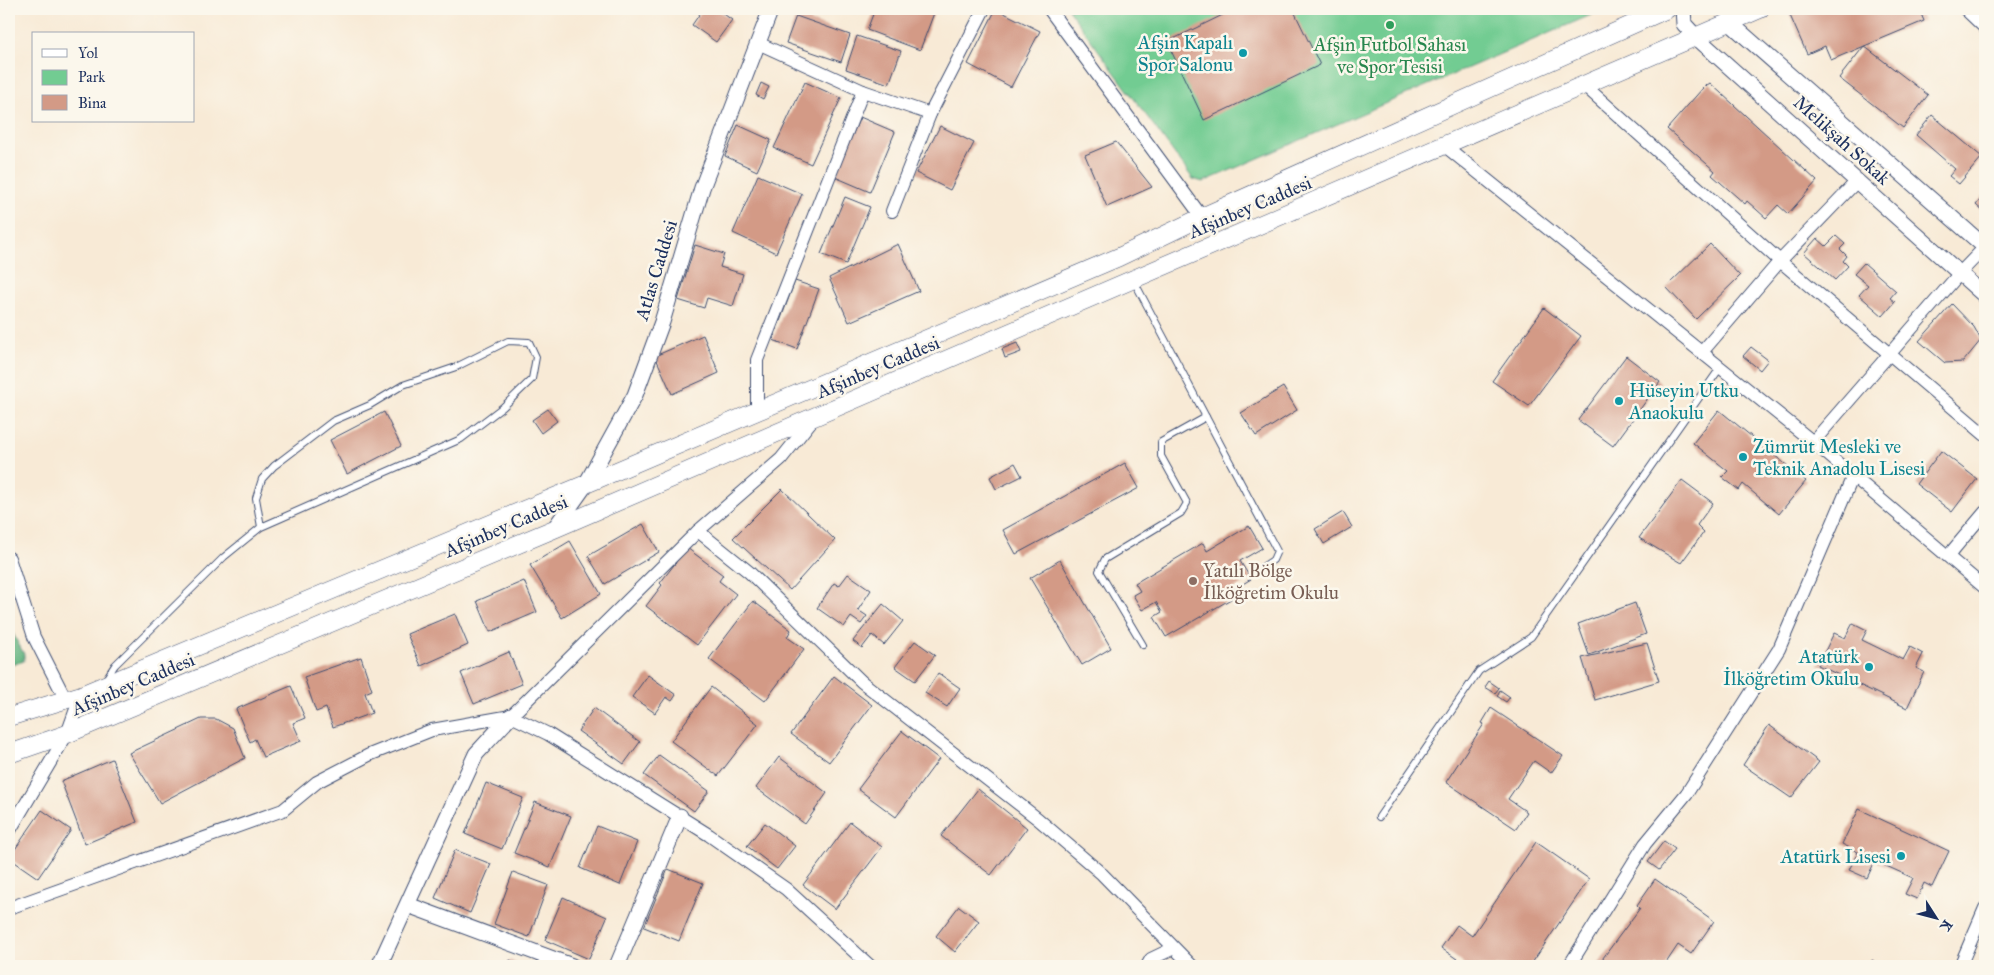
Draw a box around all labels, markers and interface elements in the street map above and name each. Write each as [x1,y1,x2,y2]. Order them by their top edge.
marker: Afşin Futbol Sahası ve Spor Tesisi [1384,19,1396,31]
place label: Afşin Kapalı Spor Salonu [1137,31,1233,76]
legend [32,32,195,122]
place label: Afşin Futbol Sahası ve Spor Tesisi [1313,33,1466,78]
text: Yol [78,44,99,62]
marker: Afşin Kapalı Spor Salonu [1237,47,1249,59]
text: Park [78,68,105,86]
street label: Melikşah Sokak [1789,91,1895,190]
text: Bina [78,94,107,112]
street label: Afşinbey Caddesi [1184,171,1315,244]
street label: Atlas Caddesi [630,217,682,324]
street label: Afşinbey Caddesi [812,331,943,404]
place label: Hüseyin Utku Anaokulu [1628,379,1739,424]
marker: Hüseyin Utku Anaokulu [1613,395,1625,407]
place label: Zümrüt Mesleki ve Teknik Anadolu Lisesi [1753,435,1925,480]
marker: Zümrüt Mesleki ve Teknik Anadolu Lisesi [1737,451,1749,463]
street label: Afşinbey Caddesi [440,490,571,563]
place label: Yatılı Bölge İlköğretim Okulu [1203,559,1339,605]
marker: Yatılı Bölge İlköğretim Okulu [1187,575,1199,587]
place label: Atatürk İlköğretim Okulu [1723,645,1859,691]
street label: Afşinbey Caddesi [67,648,198,721]
marker: Atatürk İlköğretim Okulu [1863,661,1875,673]
place label: Atatürk Lisesi [1780,845,1891,868]
marker: Atatürk Lisesi [1895,850,1907,862]
north arrow [1912,892,1962,942]
text: K [1936,916,1956,935]

